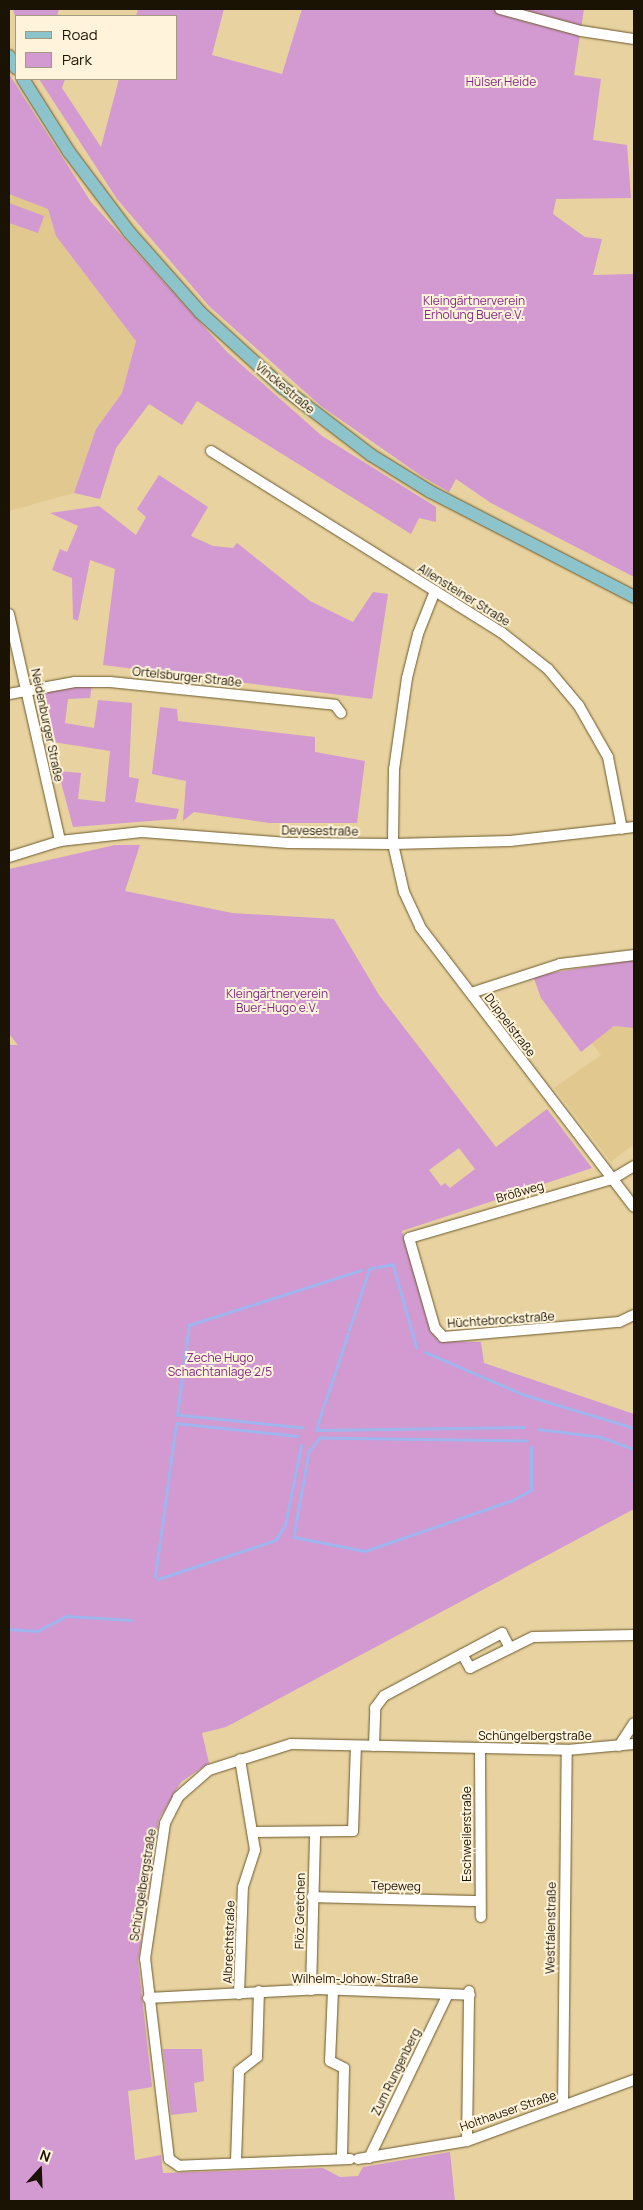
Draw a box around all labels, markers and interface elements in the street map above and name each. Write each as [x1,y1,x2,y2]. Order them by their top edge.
legend [15,15,178,80]
text: Road [62,24,98,45]
text: Park [62,49,92,70]
park label: Hülser Heide [466,75,536,89]
park label: Kleingärtnerverein Erholung Buer e.V. [423,294,525,322]
street label: Vinckestraße [253,359,317,417]
street label: Allensteiner Straße [415,561,513,629]
street label: Ortelsburger Straße [132,664,242,690]
street label: Neidenburger Straße [28,667,66,783]
street label: Devesestraße [281,823,359,839]
park label: Kleingärtnerverein Buer-Hugo e.V. [226,987,328,1015]
street label: Düppelstraße [482,991,538,1059]
street label: Brößweg [494,1178,546,1206]
street label: Hüchtebrockstraße [447,1309,555,1331]
park label: Zeche Hugo Schachtanlage 2/5 [168,1351,272,1379]
street label: Schüngelbergstraße [478,1729,592,1743]
street label: Eschweilerstraße [460,1786,474,1882]
street label: Schüngelbergstraße [127,1828,159,1942]
street label: Flöz Gretchen [292,1873,308,1949]
street label: Tepeweg [371,1878,421,1894]
street label: Westfalenstraße [543,1882,559,1974]
street label: Albrechtstraße [220,1900,238,1984]
street label: Wilhelm-Johow-Straße [292,1972,418,1986]
street label: Zum Rungenberg [369,2026,423,2118]
street label: Holthauser Straße [458,2088,558,2134]
north arrow [15,2145,65,2195]
text: N [37,2145,53,2166]

